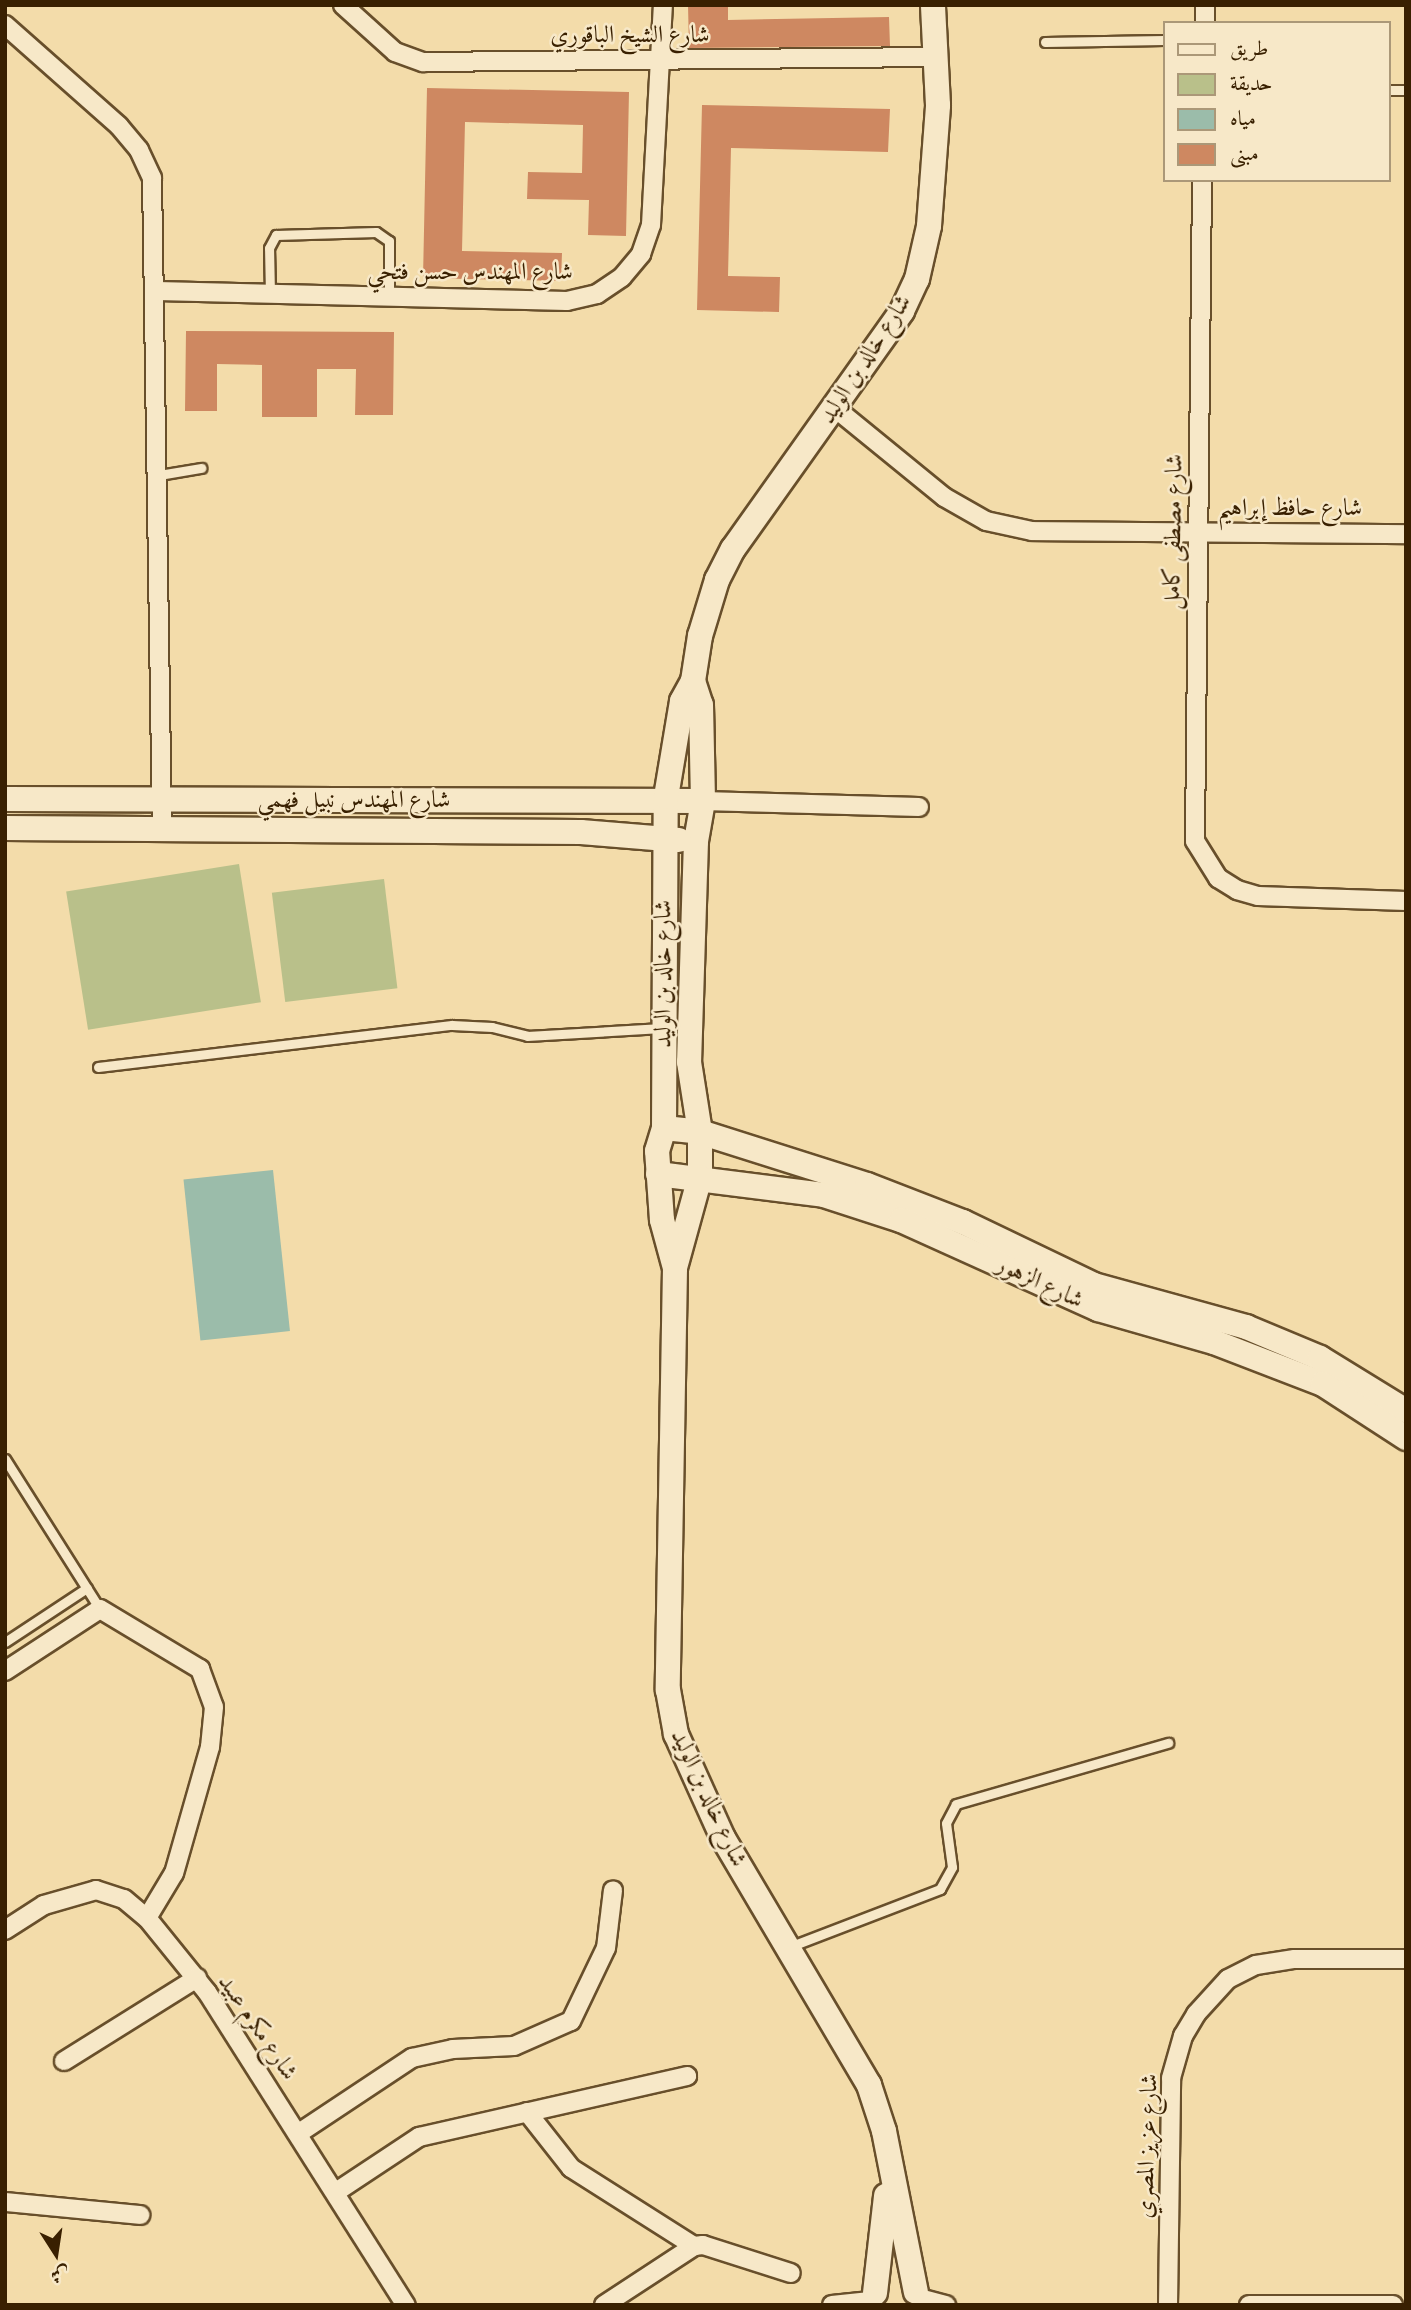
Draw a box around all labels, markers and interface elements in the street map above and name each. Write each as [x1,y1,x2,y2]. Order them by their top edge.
street label: شارع الشيخ الباقوري [550,21,710,49]
legend [1162,21,1390,182]
text: طريق [1230,34,1268,62]
text: حديقة [1230,69,1273,97]
text: مياه [1230,104,1256,132]
text: مبنى [1230,139,1259,167]
street label: شارع المهندس حسن فتحي [367,258,573,286]
street label: شارع خالد بن الوليد [813,289,917,429]
street label: شارع مصطفى كامل [1157,454,1189,610]
street label: شارع حافظ إبراهيم [1218,494,1362,522]
street label: شارع المهندس نبيل فهمي [258,786,450,814]
street label: شارع خالد بن الوليد [649,900,677,1048]
street label: شارع الزهور [992,1249,1088,1315]
street label: شارع خالد بن الوليد [665,1725,753,1871]
street label: شارع مكرم عبيد [212,1969,304,2085]
street label: شارع عزيز المصري [1130,2073,1164,2219]
north arrow [21,2219,91,2289]
text: ش [48,2260,72,2289]

